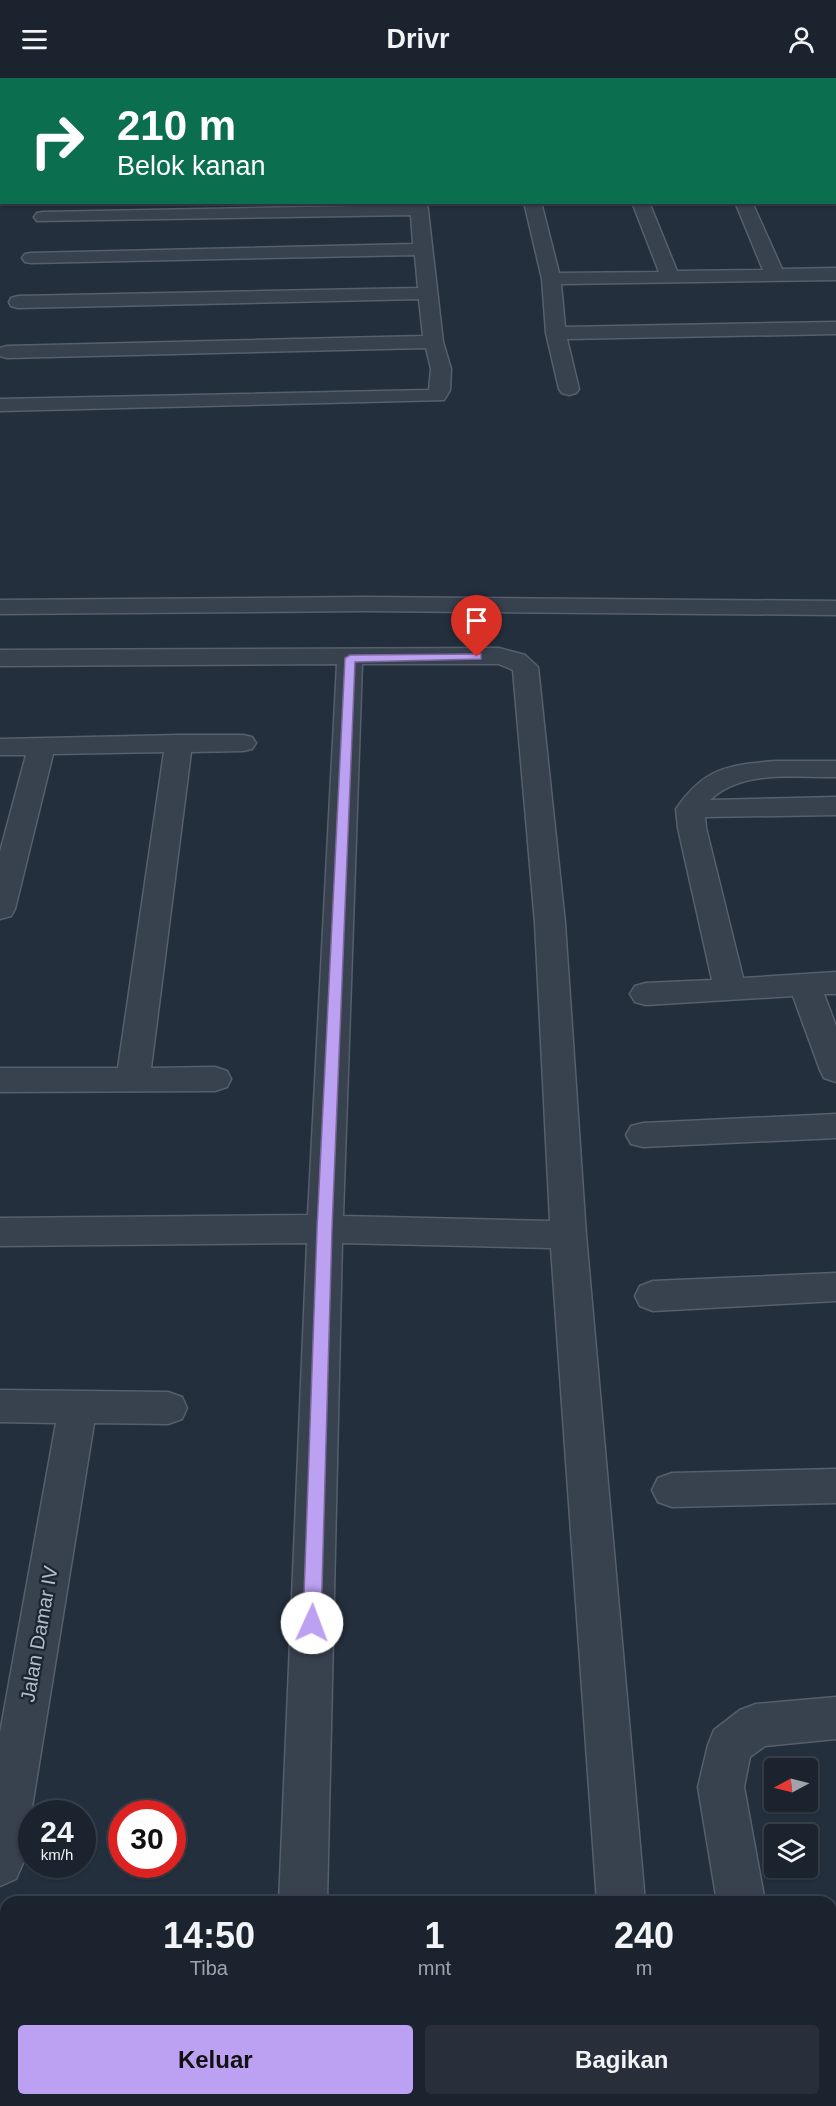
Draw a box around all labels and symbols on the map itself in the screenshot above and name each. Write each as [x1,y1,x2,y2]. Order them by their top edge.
pin [451,595,502,657]
street label: Jalan Damar IV [16,1564,62,1704]
position arrow [280,1591,344,1655]
north arrow [764,1758,818,1812]
speed limit sign: 30 [108,1800,186,1878]

